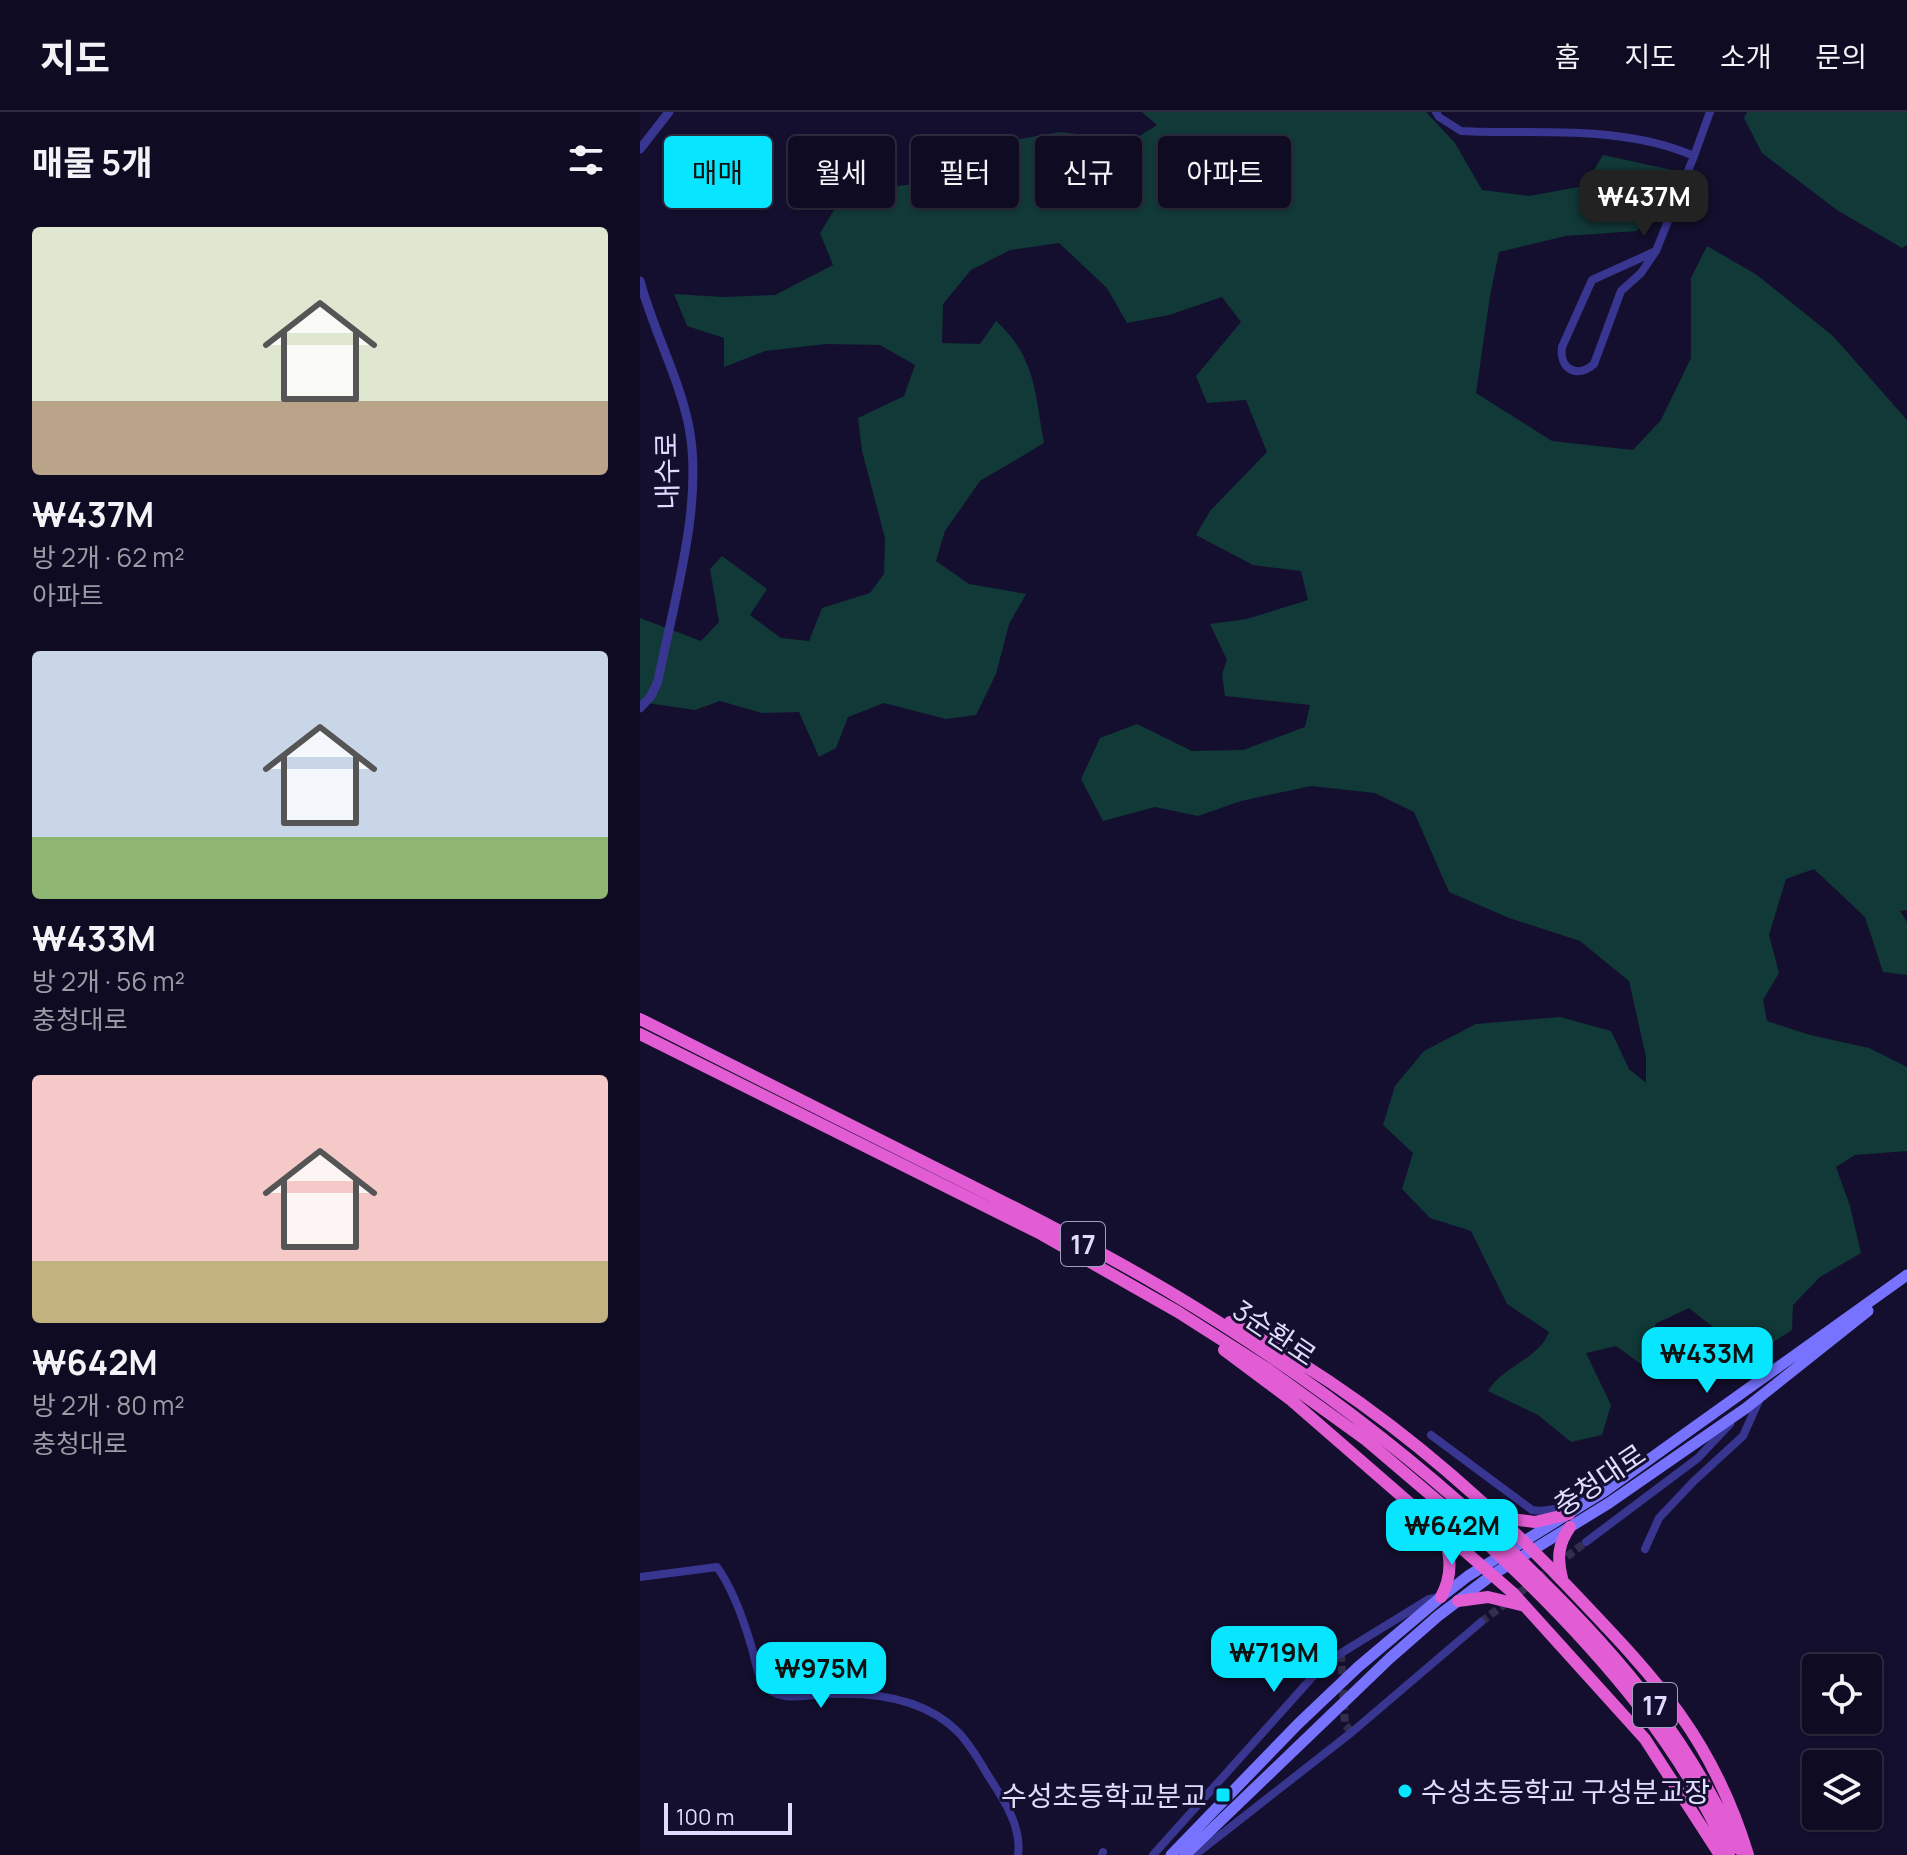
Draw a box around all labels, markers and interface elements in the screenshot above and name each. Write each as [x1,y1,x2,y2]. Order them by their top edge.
text: 지도 [40,31,110,83]
text: 홈 [1555,37,1580,75]
text: 지도 [1624,37,1676,75]
text: 소개 [1720,37,1771,75]
text: 문의 [1815,37,1867,75]
chip: 매매 [664,136,772,208]
chip: 월세 [788,136,895,208]
chip: 필터 [911,136,1019,208]
chip: 신규 [1035,136,1142,208]
chip: 아파트 [1158,136,1291,208]
icon: filters [564,138,608,182]
text: 매물 5개 [32,139,153,185]
pin: ₩437M [1588,170,1700,238]
text: ₩437M [1597,178,1691,214]
icon: home [248,279,392,423]
street label: 내수로 [646,432,686,510]
text: ₩437M [32,491,154,537]
text: 방 2개 · 62 m² [32,539,185,575]
text: 아파트 [32,577,104,613]
icon: home [248,703,392,847]
text: ₩433M [32,915,156,961]
text: 방 2개 · 56 m² [32,963,185,999]
text: 충청대로 [32,1001,128,1037]
icon: home [248,1127,392,1271]
road number: 17 [1061,1222,1105,1266]
street label: 3순환로 [1226,1290,1324,1374]
pin: ₩433M [1651,1327,1763,1395]
text: ₩433M [1660,1335,1754,1371]
text: ₩642M [32,1339,158,1385]
text: 방 2개 · 80 m² [32,1387,185,1423]
text: 충청대로 [32,1425,128,1461]
street label: 충청대로 [1546,1434,1652,1524]
pin: ₩642M [1396,1499,1508,1567]
text: ₩642M [1404,1507,1500,1543]
pin: ₩719M [1218,1626,1330,1694]
text: ₩719M [1229,1634,1319,1670]
pin: ₩975M [765,1642,877,1710]
text: ₩975M [774,1650,868,1686]
map controls [1802,1654,1882,1830]
button: locate [1802,1654,1882,1734]
road number: 17 [1633,1683,1677,1727]
button: layers [1802,1750,1882,1830]
place label: 수성초등학교 구성분교장 [1421,1772,1710,1810]
place label: 수성초등학교분교 [1001,1776,1207,1814]
marker: 수성초등학교 구성분교장 [1396,1782,1414,1800]
marker: 수성초등학교분교 [1214,1786,1232,1804]
scale bar [664,1799,792,1835]
text: 100 m [676,1802,734,1832]

